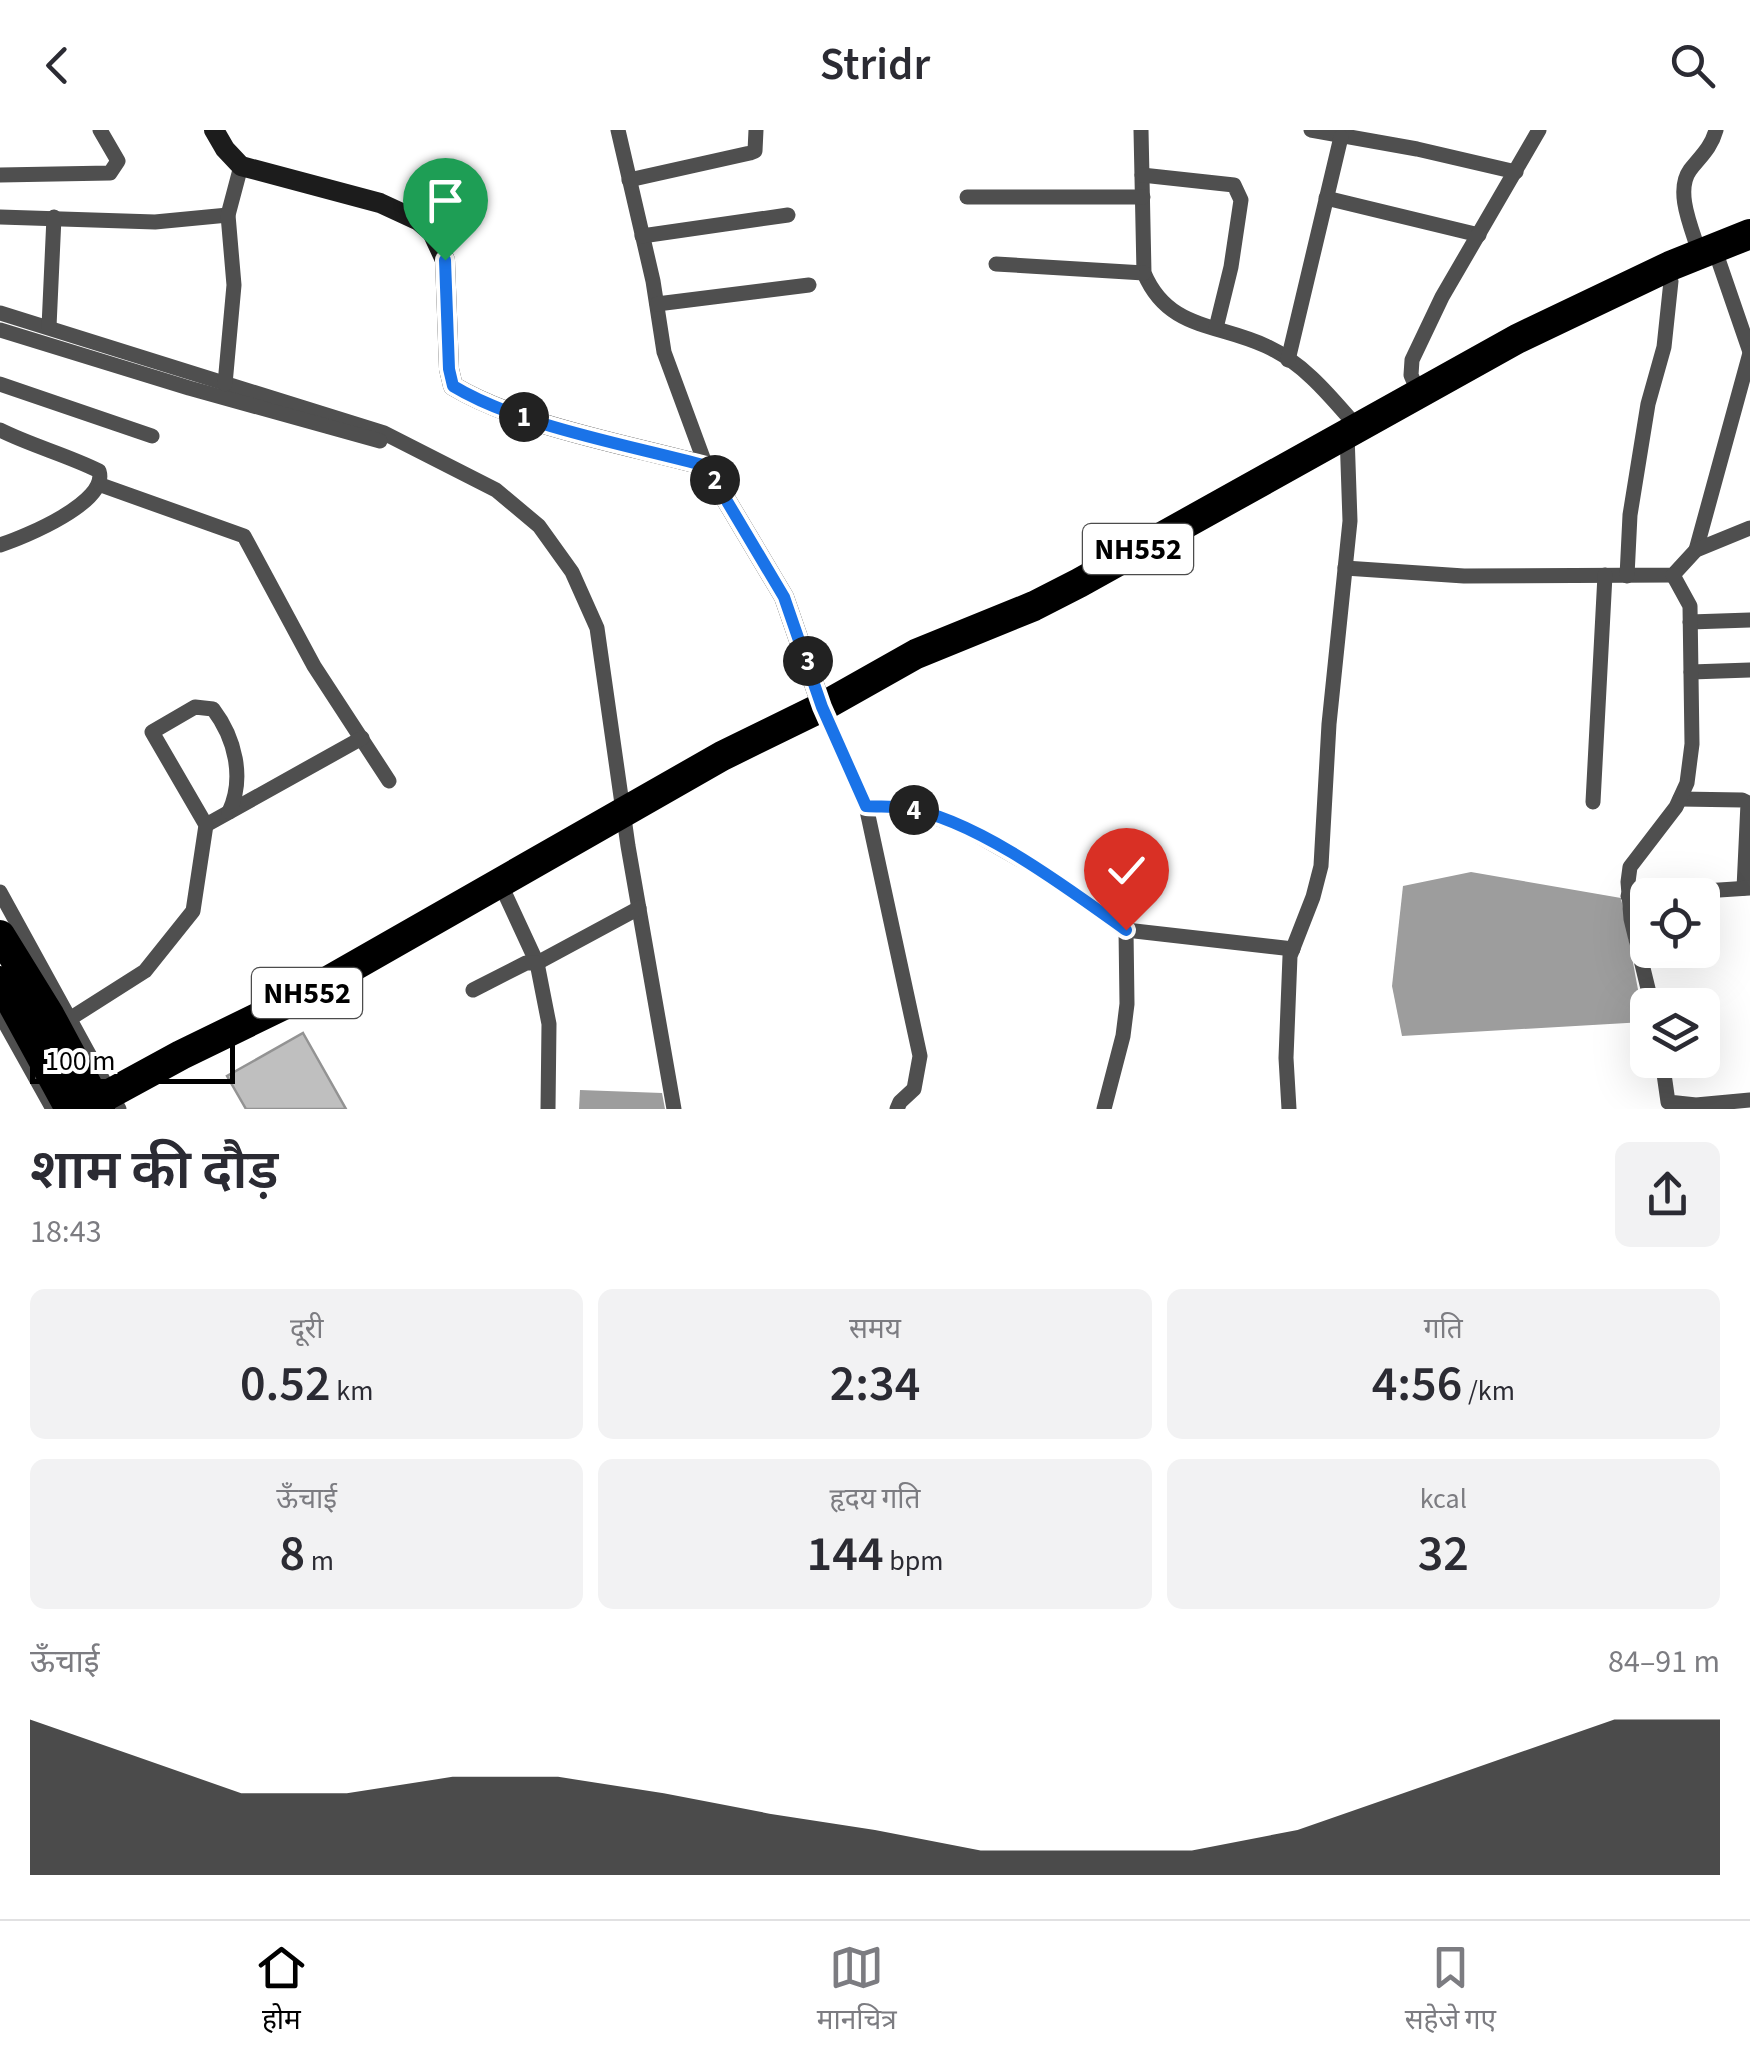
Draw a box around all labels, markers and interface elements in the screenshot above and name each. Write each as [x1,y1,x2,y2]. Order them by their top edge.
text: Stridr [820,33,930,97]
icon: back [30,38,85,93]
icon: search [1665,38,1720,93]
pin [403,158,488,261]
icon: arrive [418,173,473,228]
pin: 1 [499,392,549,442]
text: 1 [517,397,531,437]
pin: 2 [690,455,740,505]
text: 2 [708,460,722,500]
road number: NH552 [1083,524,1193,574]
pin: 3 [783,636,833,686]
text: 3 [801,641,815,681]
pin: 4 [889,785,939,835]
text: 4 [907,790,921,830]
pin [1084,828,1169,931]
icon: check [1099,843,1154,898]
map controls [1630,878,1720,1078]
button: locate [1630,878,1720,968]
road number: NH552 [252,968,362,1018]
button: layers [1630,988,1720,1078]
scale bar [30,1039,235,1084]
text: 100 m [45,1041,116,1081]
text: शाम की दौड़ [30,1132,278,1210]
button: share [1615,1142,1720,1247]
text: 18:43 [30,1209,102,1255]
text: दूरी [290,1309,323,1349]
text: समय [849,1309,901,1349]
text: गति [1424,1309,1463,1349]
text: 0.52 [240,1349,331,1420]
text: 2:34 [830,1349,920,1420]
text: 4:56 [1372,1349,1462,1420]
text: km [331,1371,373,1411]
text: /km [1462,1371,1515,1411]
text: ऊँचाई [276,1479,337,1519]
text: हृदय गति [829,1479,921,1519]
text: kcal [1420,1479,1467,1519]
text: 8 [279,1519,305,1590]
text: 144 [807,1519,884,1590]
text: 32 [1418,1519,1469,1590]
text: m [305,1541,334,1581]
text: bpm [884,1541,943,1581]
text: ऊँचाई [30,1639,99,1685]
text: 84–91 m [1608,1639,1720,1685]
tab: होम [254,1940,309,2040]
tab: मानचित्र [817,1940,897,2040]
tab: सहेजे गए [1405,1940,1496,2040]

